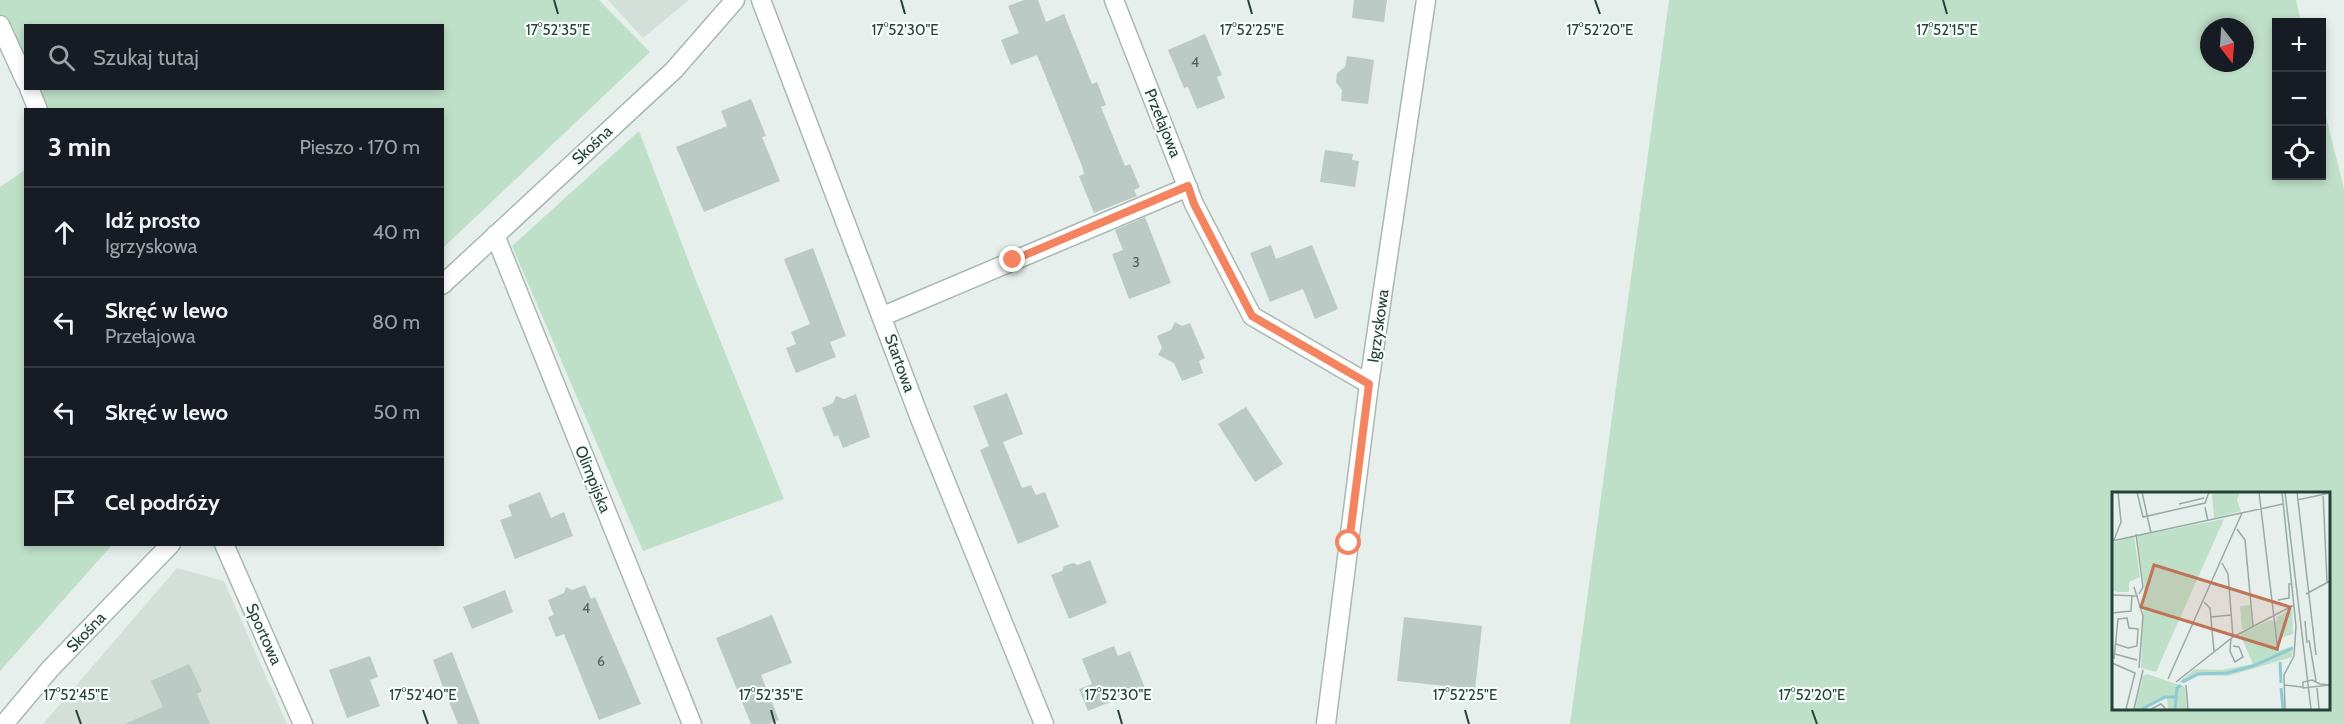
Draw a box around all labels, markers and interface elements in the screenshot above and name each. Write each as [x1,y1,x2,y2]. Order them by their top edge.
north arrow [2200,18,2254,72]
map controls [2272,18,2326,180]
button: + [2272,18,2326,72]
text: 17°52'35"E [526,21,590,39]
text: 17°52'30"E [871,21,939,39]
text: 17°52'25"E [1220,21,1284,39]
text: 17°52'20"E [1567,21,1633,39]
text: 17°52'15"E [1916,21,1978,39]
search box [24,24,444,90]
icon: search [45,41,78,74]
text: Szukaj tutaj [93,44,199,71]
house number: 4 [1191,53,1199,71]
button: − [2272,72,2326,126]
street label: Przełajowa [1141,86,1185,160]
street label: Skośna [568,121,616,168]
button: locate [2272,126,2326,180]
text: 3 min [48,131,111,163]
text: Pieszo · 170 m [300,135,420,159]
text: Idź prosto [105,207,200,234]
icon: ahead [48,216,81,249]
text: 40 m [372,220,420,244]
text: Igrzyskowa [105,234,197,258]
route end [999,246,1025,272]
house number: 3 [1132,253,1140,271]
street label: Igrzyskowa [1363,288,1393,364]
text: Skręć w lewo [105,297,228,324]
icon: left [48,306,81,339]
text: 80 m [372,310,420,334]
text: Przełajowa [105,324,196,348]
street label: Startowa [881,331,919,395]
icon: left [48,396,81,429]
text: Skręć w lewo [105,399,228,426]
text: 50 m [373,400,420,424]
street label: Olimpijska [571,443,615,516]
icon: arrive [48,486,81,519]
text: Cel podróży [105,489,220,516]
inset map [2112,492,2329,709]
route start [1335,529,1361,555]
house number: 4 [582,599,590,617]
street label: Sportowa [242,600,286,668]
street label: Skośna [62,608,110,656]
house number: 6 [597,652,605,670]
text: 17°52'45"E [44,686,109,704]
text: 17°52'40"E [389,686,457,704]
text: 17°52'35"E [739,686,803,704]
text: 17°52'30"E [1084,686,1152,704]
text: 17°52'25"E [1433,686,1497,704]
text: 17°52'20"E [1779,686,1845,704]

